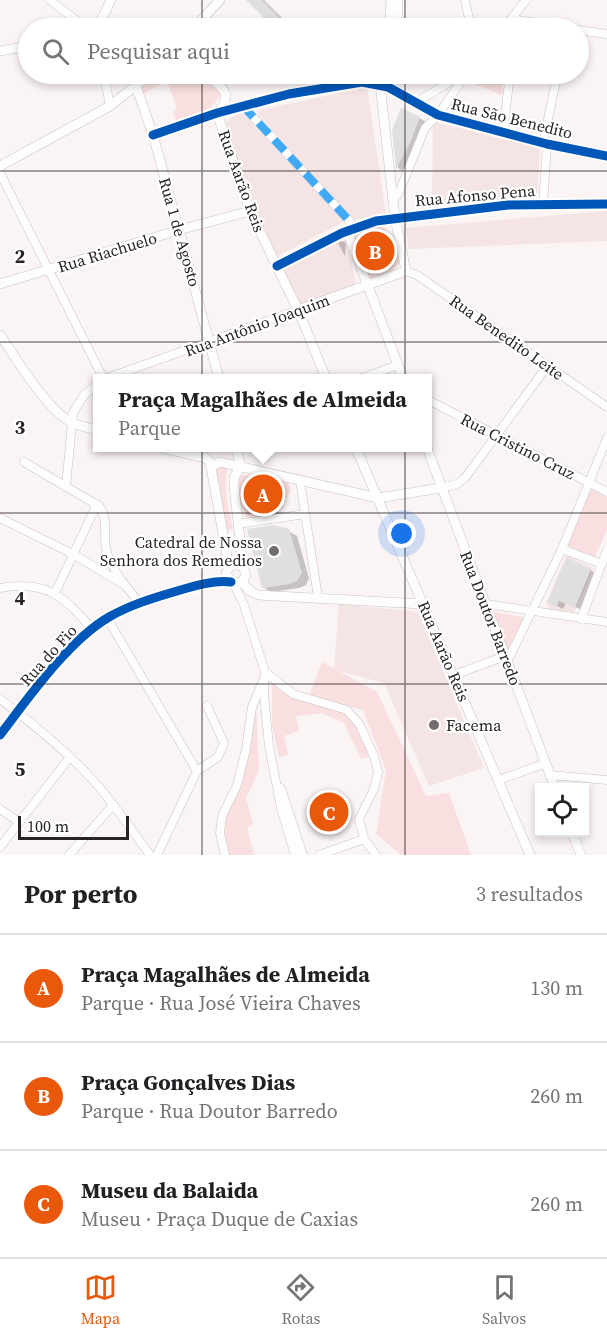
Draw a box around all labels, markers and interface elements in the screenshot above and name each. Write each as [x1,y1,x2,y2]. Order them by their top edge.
search box [18,18,589,84]
icon: search [39,35,72,68]
text: Pesquisar aqui [87,36,230,66]
street label: Rua São Benedito [449,92,575,144]
street label: Rua Aarão Reis [213,127,271,235]
street label: Rua 1 de Agosto [154,175,206,289]
street label: Rua Afonso Pena [414,179,537,211]
street label: Rua Riachuelo [55,226,160,278]
pin: B [356,228,394,274]
text: 2 [15,242,26,270]
street label: Rua Antônio Joaquim [182,289,332,361]
street label: Rua Benedito Leite [445,289,569,385]
popup [93,374,432,452]
text: Praça Magalhães de Almeida [118,384,407,414]
street label: Rua Cristino Cruz [457,408,579,484]
text: 3 [15,413,26,441]
text: Parque [118,414,181,442]
pin: A [244,472,282,516]
your location [387,519,416,548]
place label: Catedral de Nossa Senhora dos Remedios [100,531,263,571]
marker: Catedral de Nossa Senhora dos Remedios [267,544,281,558]
street label: Rua Doutor Barredo [455,547,527,689]
text: 4 [15,584,26,612]
street label: Rua Aarão Reis [413,597,475,705]
street label: Rua do Fio [15,619,82,690]
place label: Facema [446,714,502,736]
marker: Facema [427,718,441,732]
text: 5 [15,755,26,783]
map controls [535,783,589,837]
button: locate [535,783,589,837]
pin: C [310,790,348,834]
scale bar [18,813,129,840]
text: 100 m [27,815,69,837]
text: Por perto [24,876,138,912]
text: 3 resultados [476,880,583,908]
text: Praça Magalhães de Almeida [81,959,370,989]
text: A [37,974,50,1002]
text: 130 m [530,974,583,1002]
text: Parque · Rua José Vieira Chaves [81,989,361,1017]
text: Praça Gonçalves Dias [81,1067,295,1097]
text: B [37,1082,50,1110]
text: 260 m [530,1082,583,1110]
text: Parque · Rua Doutor Barredo [81,1097,338,1125]
text: Museu da Balaida [81,1175,258,1205]
text: C [37,1190,50,1218]
text: 260 m [530,1190,583,1218]
text: Museu · Praça Duque de Caxias [81,1205,358,1233]
tab: Mapa [81,1271,120,1329]
tab: Rotas [281,1271,321,1329]
tab: Salvos [482,1271,526,1329]

